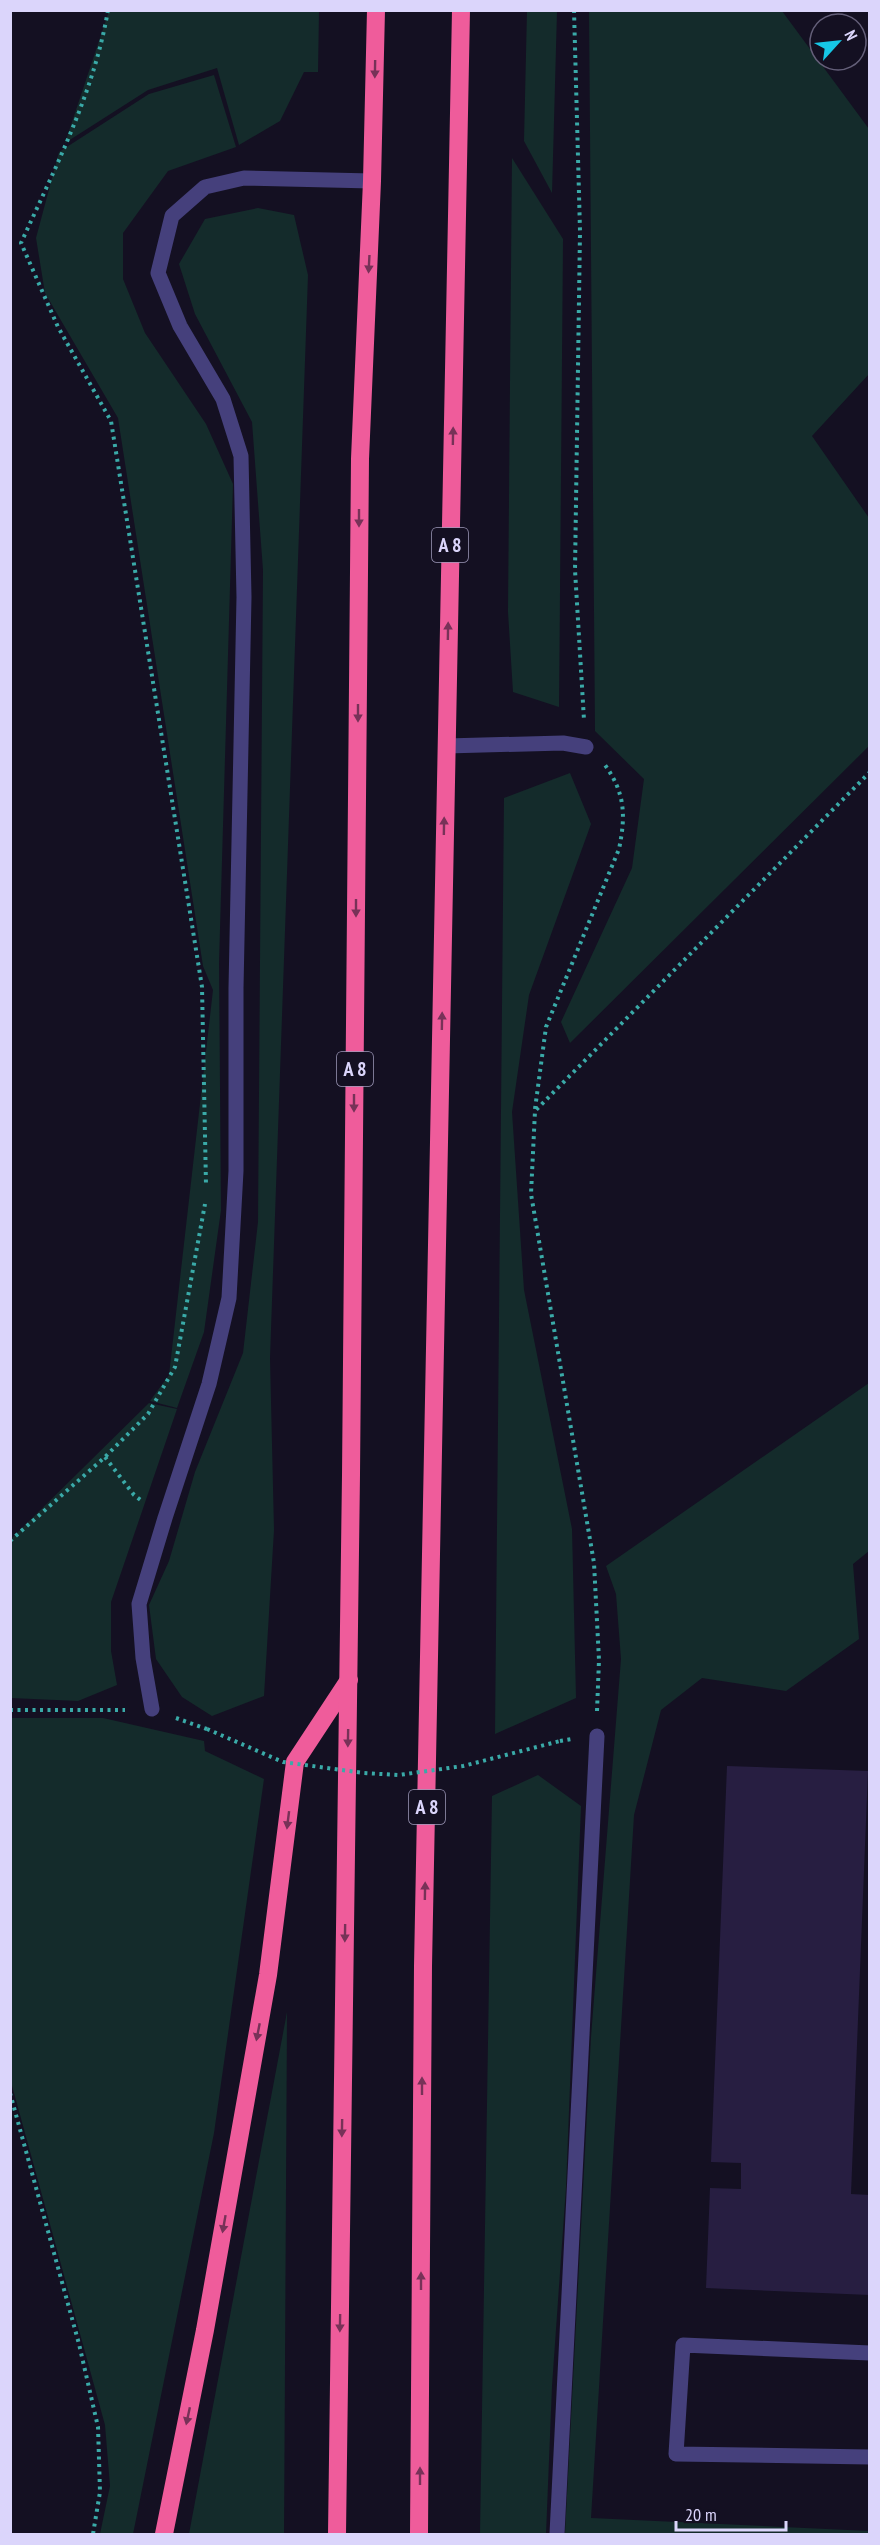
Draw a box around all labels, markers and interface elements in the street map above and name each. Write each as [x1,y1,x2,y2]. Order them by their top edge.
north arrow [808,12,868,72]
text: N [840,27,862,44]
one-way arrow [370,59,380,78]
one-way arrow [364,254,373,273]
one-way arrow [448,427,457,446]
one-way arrow [354,508,364,527]
road number: A 8 [432,528,468,562]
one-way arrow [443,622,453,641]
one-way arrow [353,703,363,722]
one-way arrow [440,817,449,836]
one-way arrow [351,898,361,917]
one-way arrow [437,1012,446,1031]
road number: A 8 [337,1052,373,1086]
one-way arrow [349,1093,359,1112]
one-way arrow [343,1729,353,1748]
road number: A 8 [409,1790,445,1824]
one-way arrow [283,1811,293,1830]
one-way arrow [420,1882,430,1901]
one-way arrow [340,1924,350,1943]
one-way arrow [253,2023,262,2042]
one-way arrow [417,2077,427,2096]
one-way arrow [338,2119,347,2138]
one-way arrow [219,2215,228,2234]
one-way arrow [416,2272,426,2291]
one-way arrow [335,2314,344,2333]
one-way arrow [183,2406,192,2425]
one-way arrow [415,2467,425,2486]
scale bar [676,2494,786,2532]
text: 20 m [685,2503,717,2526]

